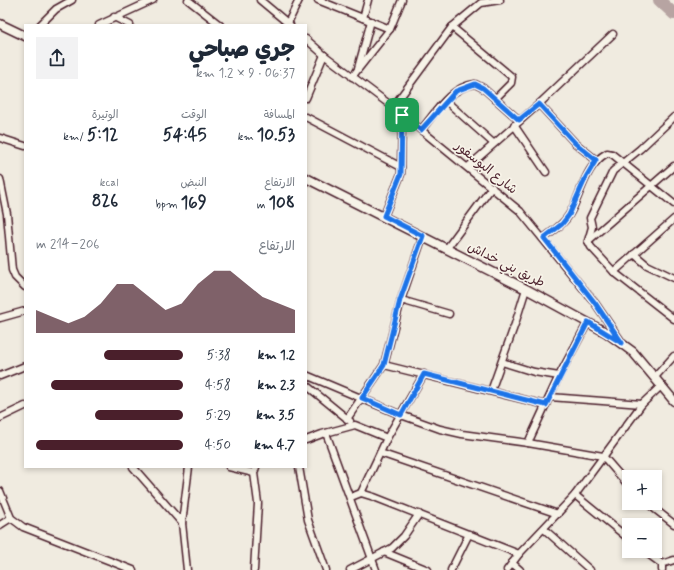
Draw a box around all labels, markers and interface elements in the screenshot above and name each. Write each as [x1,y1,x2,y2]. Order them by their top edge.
text: جري صباحي [189,36,295,64]
button: share [36,37,78,79]
text: 06:37 · 9 × 1.2 km [196,65,295,82]
pin [385,98,419,132]
icon: arrive [391,104,413,126]
text: الوتيرة [92,108,118,122]
text: الوقت [181,108,207,122]
text: المسافة [264,108,295,122]
text: 5:12 [87,124,118,146]
text: 54:45 [163,124,207,146]
text: 10.53 [257,124,295,146]
text: /km [63,130,87,144]
text: km [238,130,257,144]
street label: شارع البوسفور [451,137,521,198]
text: kcal [100,176,118,190]
text: النبض [180,176,207,190]
text: الارتفاع [264,176,295,190]
text: 826 [92,190,118,212]
text: 169 [181,192,207,214]
text: 108 [268,192,295,214]
text: bpm [156,198,181,212]
text: m [257,198,268,212]
text: 206–214 m [36,236,99,253]
text: الارتفاع [259,238,295,255]
street label: طريق بني خداش [464,238,547,294]
text: 5:38 [207,347,231,364]
text: 1.2 km [258,347,295,364]
text: 4:58 [205,377,231,394]
text: 2.3 km [258,377,295,394]
text: 5:29 [206,407,231,424]
text: 3.5 km [256,407,295,424]
text: 4:50 [205,437,231,454]
text: 4.7 km [254,437,295,454]
map controls [622,470,662,558]
button: + [622,470,662,510]
button: − [622,518,662,558]

